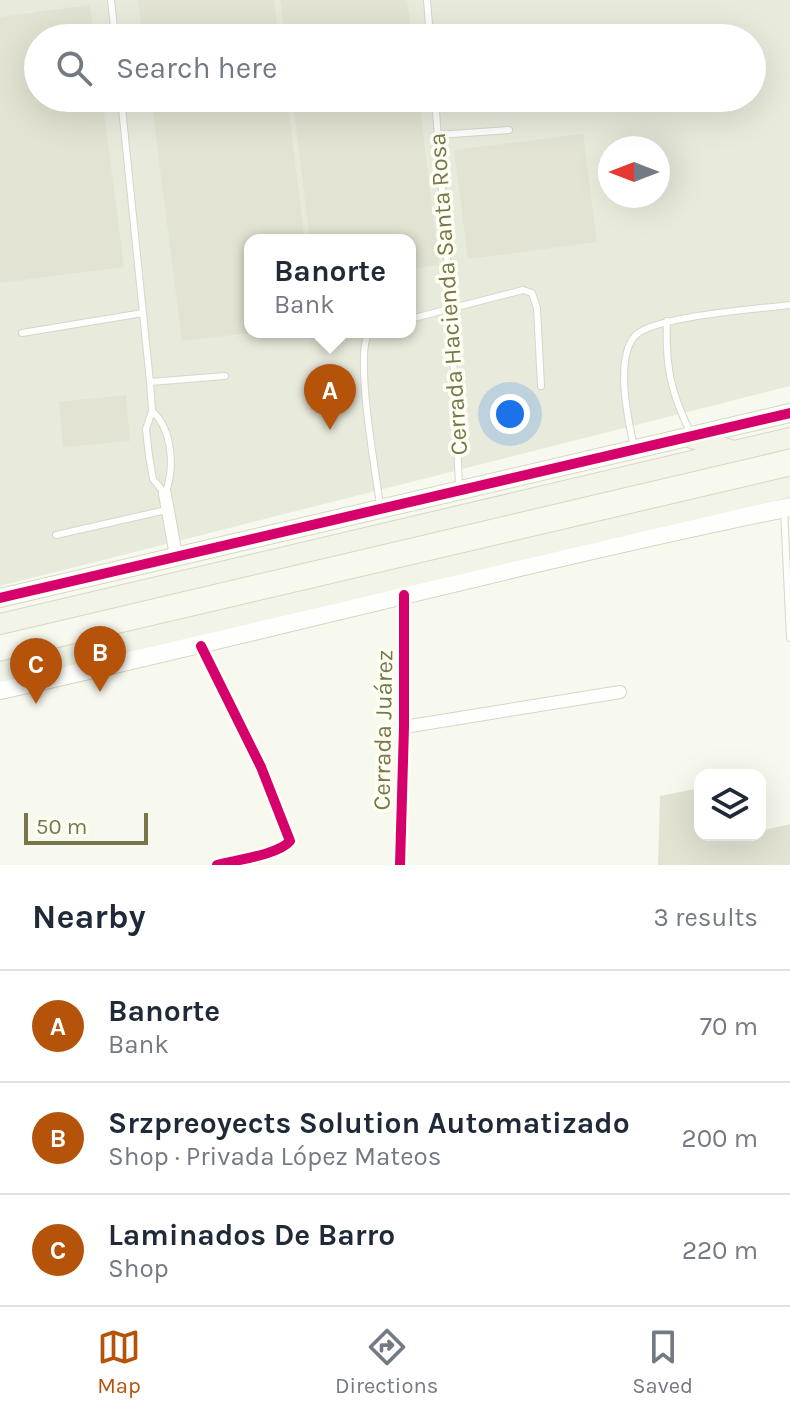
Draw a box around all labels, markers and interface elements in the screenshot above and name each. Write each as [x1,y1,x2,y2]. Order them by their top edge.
search box [24,24,766,112]
icon: search [52,46,96,90]
text: Search here [116,50,277,86]
street label: Cerrada Hacienda Santa Rosa [423,132,473,456]
north arrow [598,136,670,208]
popup [244,234,416,338]
text: Banorte [274,253,386,289]
text: Bank [274,289,335,320]
pin: A [304,364,356,430]
your location [490,394,530,434]
pin: B [74,626,126,692]
pin: C [10,638,62,704]
street label: Cerrada Juárez [368,649,398,811]
map controls [694,769,766,841]
button: layers [694,769,766,841]
scale bar [24,809,148,845]
text: 50 m [36,814,87,840]
text: Nearby [32,897,146,937]
text: 3 results [654,902,758,933]
text: Banorte [108,993,220,1029]
text: A [50,1011,66,1042]
text: 70 m [700,1011,758,1042]
text: Bank [108,1029,169,1060]
text: Srzpreoyects Solution Automatizado [108,1105,630,1141]
text: B [50,1123,66,1154]
text: 200 m [682,1123,758,1154]
text: Shop · Privada López Mateos [108,1141,441,1172]
text: Laminados De Barro [108,1217,395,1253]
text: C [50,1235,66,1266]
text: 220 m [682,1235,758,1266]
text: Shop [108,1253,169,1284]
tab: Map [97,1325,141,1399]
tab: Directions [335,1325,438,1399]
tab: Saved [632,1325,693,1399]

